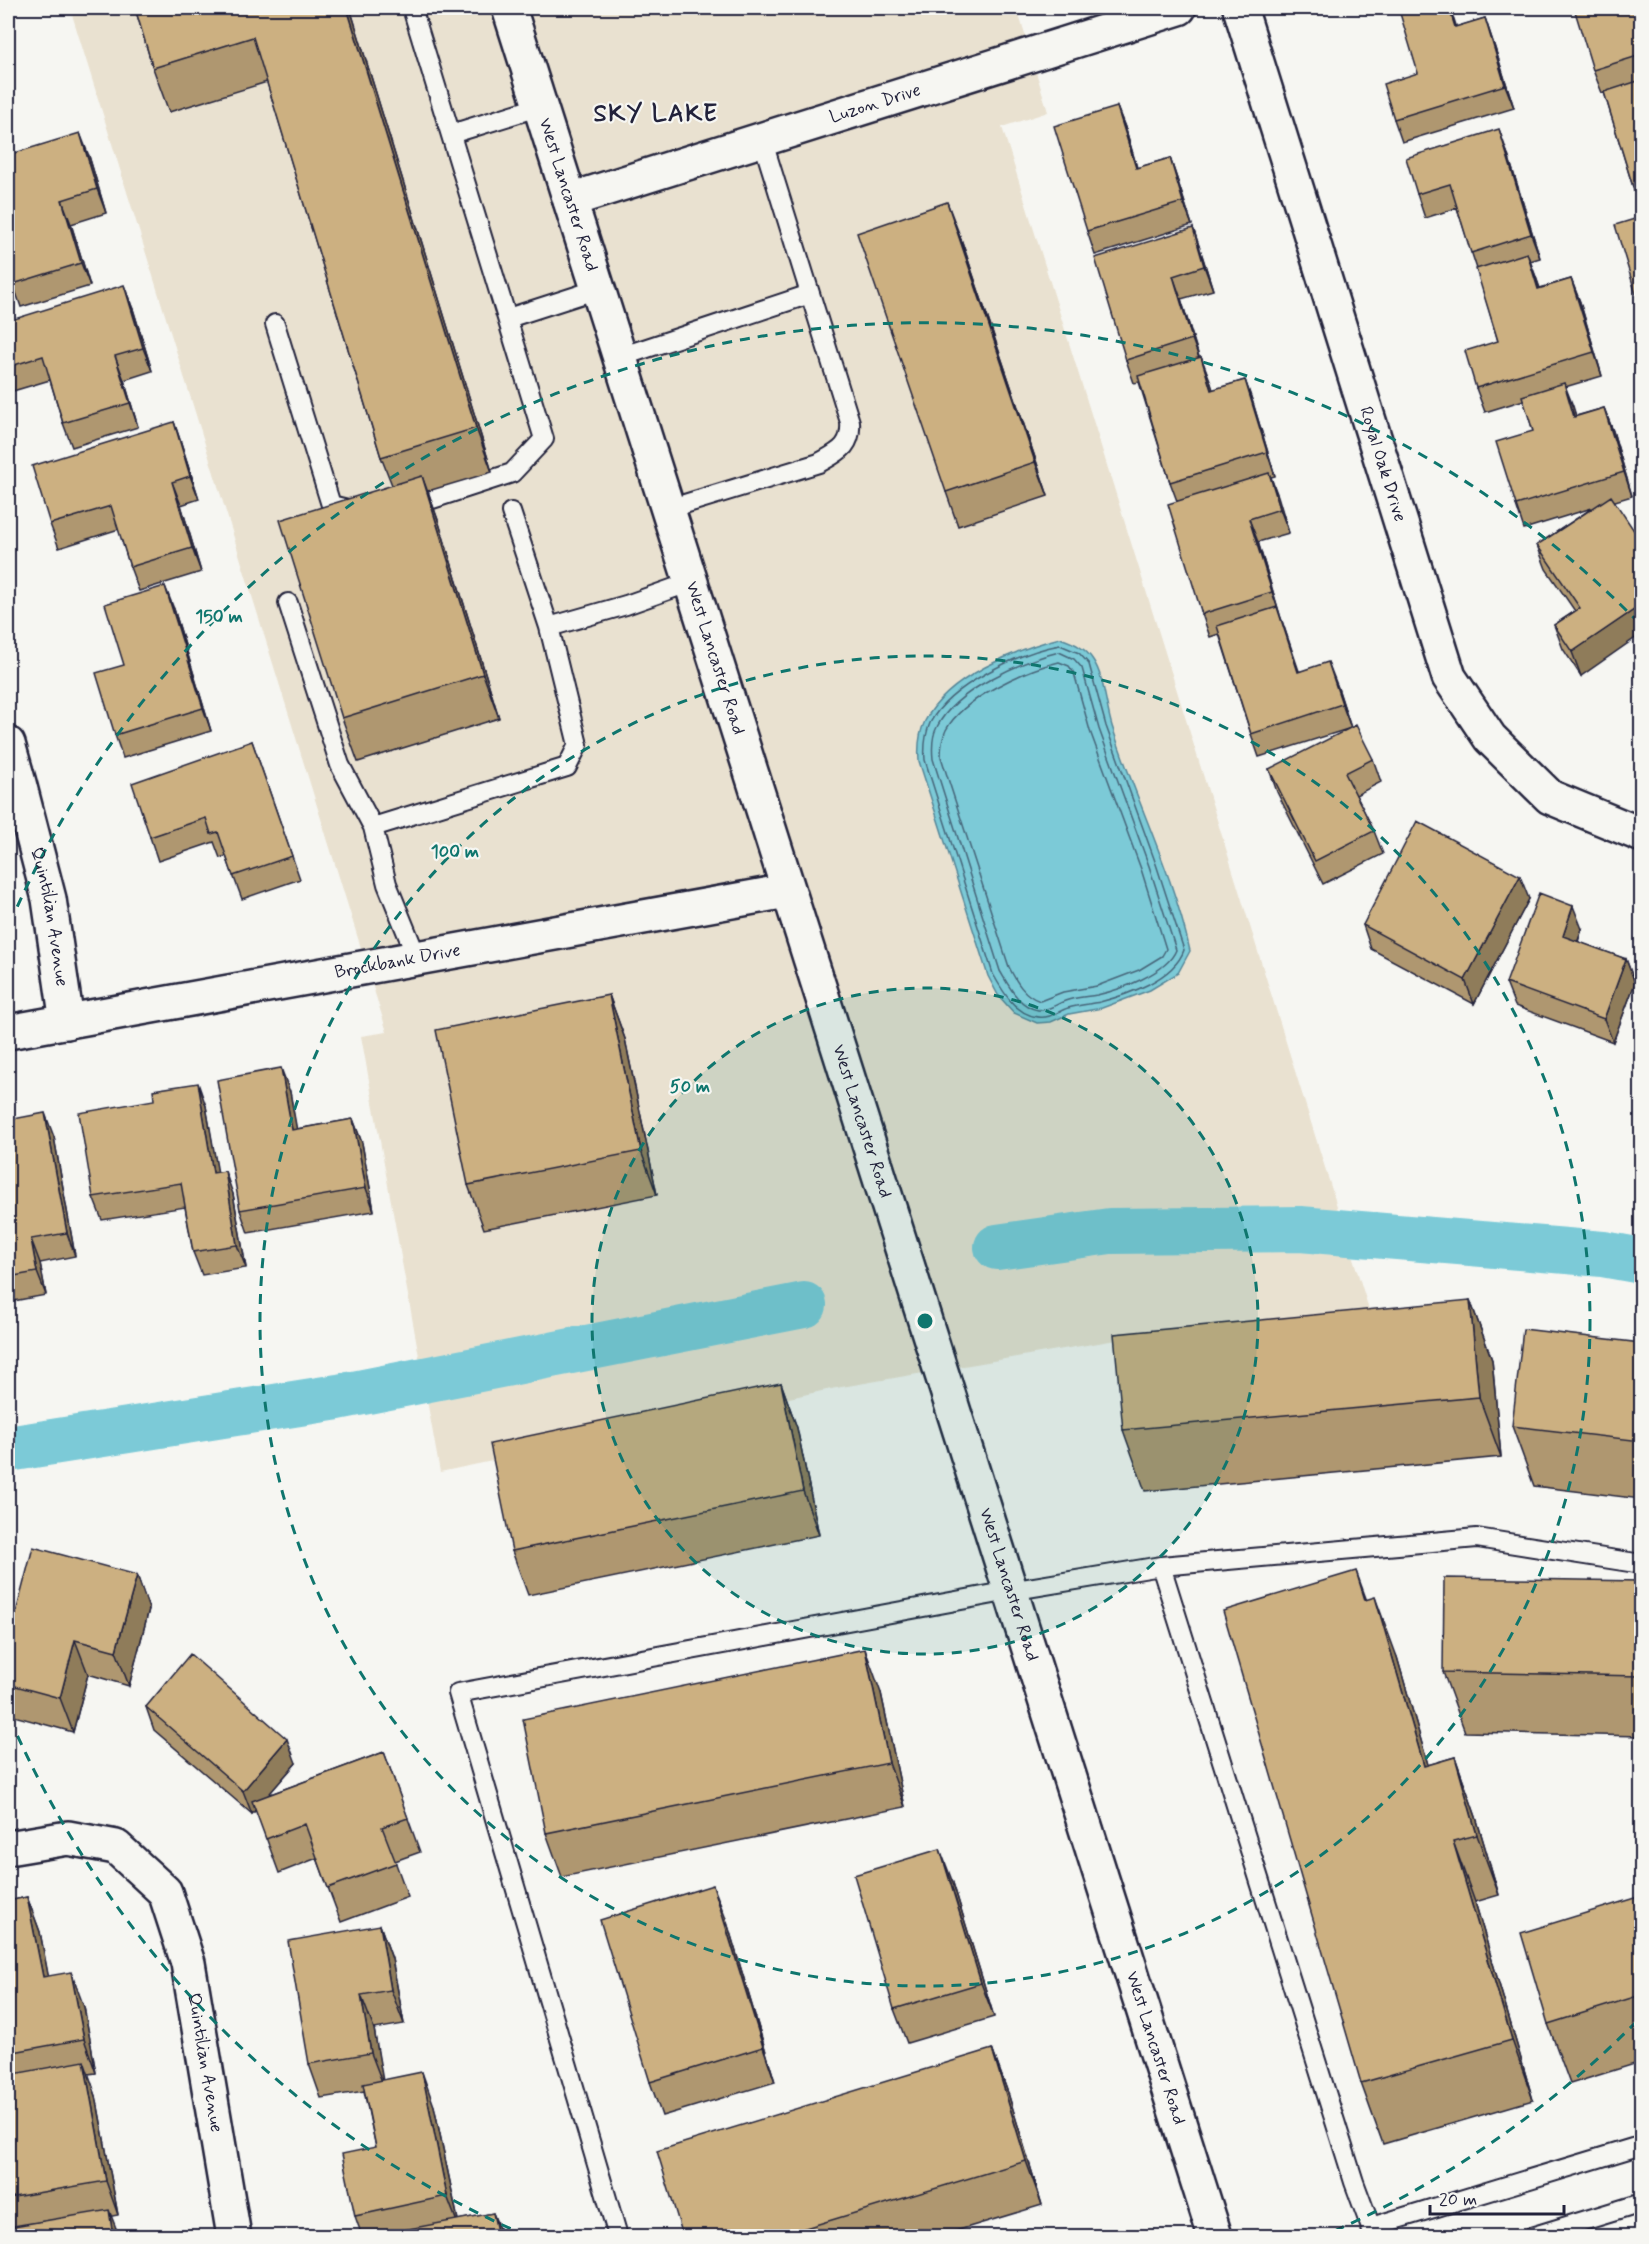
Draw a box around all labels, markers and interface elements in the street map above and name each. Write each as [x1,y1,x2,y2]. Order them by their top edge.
street label: Luzon Drive [827,78,924,129]
district label: SKY LAKE [594,99,719,130]
street label: West Lancaster Road [533,115,604,275]
street label: Royal Oak Drive [1353,404,1412,525]
street label: West Lancaster Road [679,578,751,738]
text: 150 m [195,605,243,629]
text: 100 m [431,840,479,864]
street label: Quintilian Avenue [24,845,74,988]
street label: Brockbank Drive [333,938,463,985]
street label: West Lancaster Road [826,1042,897,1201]
text: 50 m [670,1075,710,1099]
centre of rings [915,1311,935,1331]
street label: West Lancaster Road [973,1505,1044,1664]
street label: West Lancaster Road [1120,1968,1191,2128]
street label: Quintilian Avenue [181,1991,228,2134]
scale bar [1430,2178,1564,2216]
text: 20 m [1439,2188,1477,2212]

